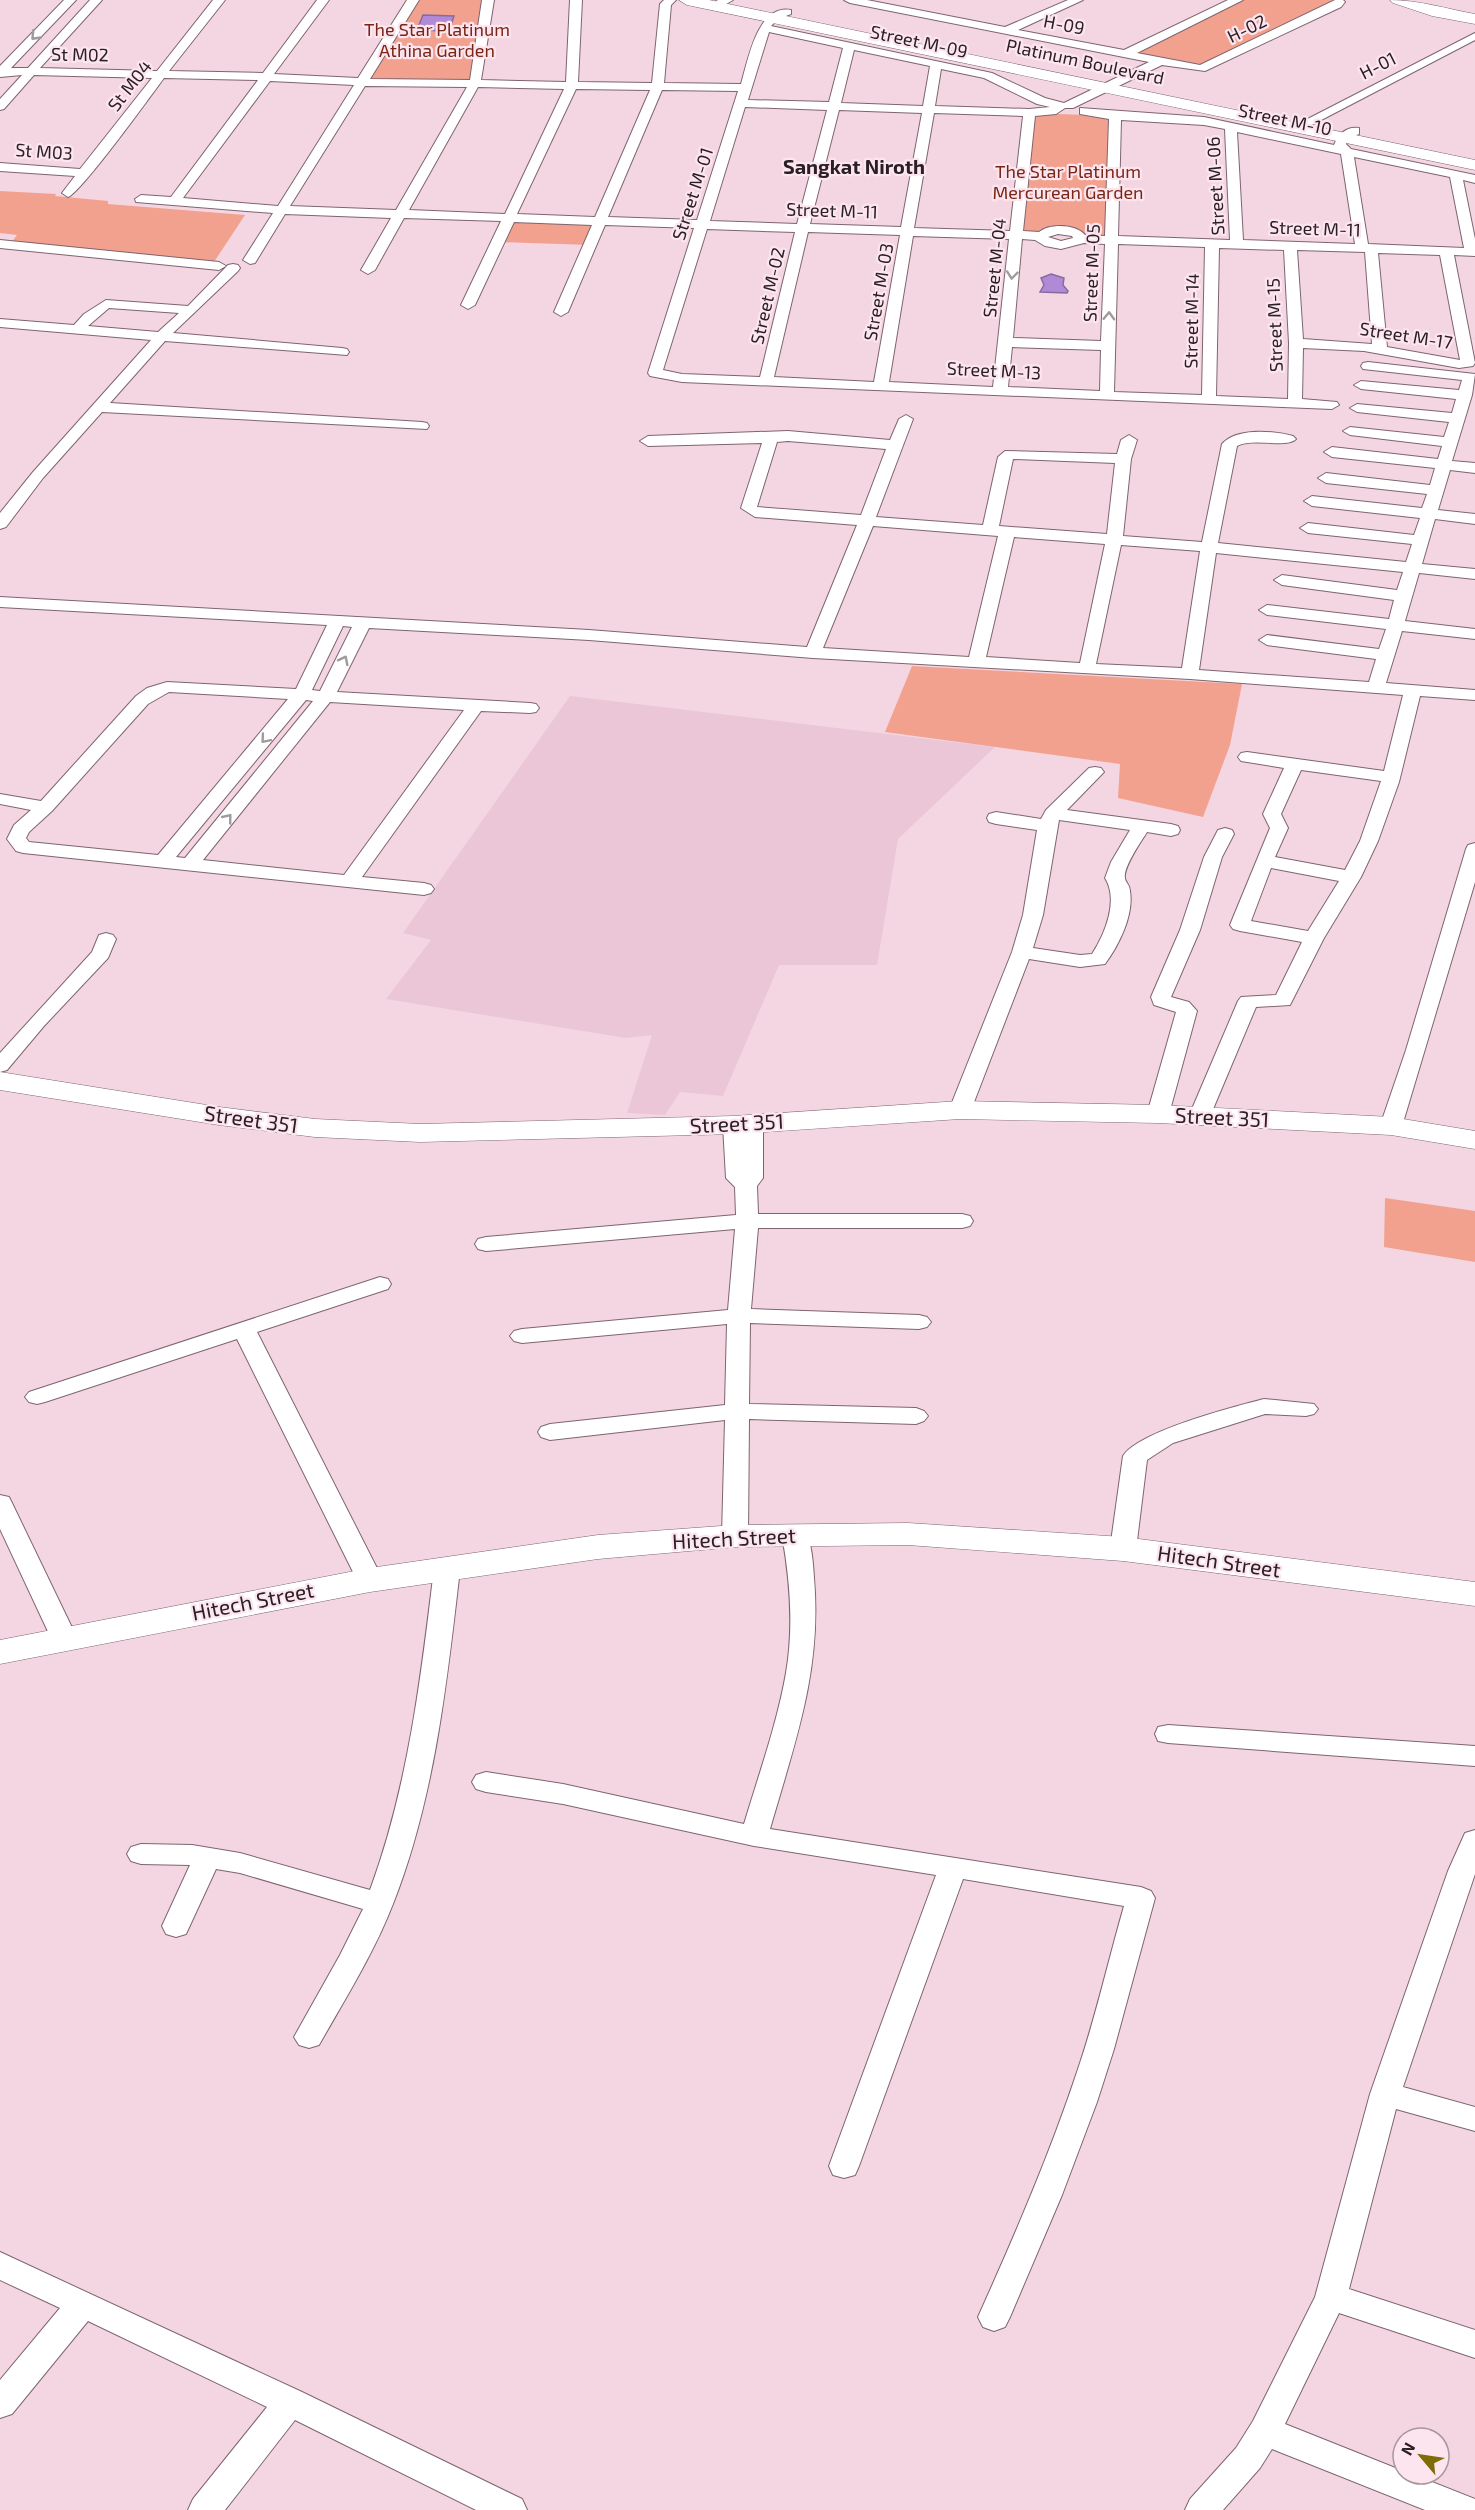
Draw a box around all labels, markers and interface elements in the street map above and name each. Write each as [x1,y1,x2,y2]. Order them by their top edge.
street label: H-09 [1042,9,1087,39]
street label: H-02 [1223,9,1270,47]
park label: The Star Platinum Athina Garden [364,18,510,61]
street label: Street M-09 [869,20,970,62]
one-way arrow [32,29,43,40]
street label: Platinum Boulevard [1004,34,1166,89]
street label: St M02 [51,42,109,66]
street label: H-01 [1356,47,1400,84]
street label: St M04 [103,56,156,115]
street label: Street M-10 [1236,98,1334,140]
street label: Street M-06 [1201,136,1229,236]
street label: St M03 [15,138,74,164]
street label: Street M-01 [667,145,717,243]
district label: Sangkat Niroth [783,154,925,178]
park label: The Star Platinum Mercurean Garden [992,160,1144,203]
street label: Street M-11 [786,197,878,223]
street label: Street M-11 [1269,215,1361,241]
street label: Street M-04 [978,217,1010,319]
street label: Street M-05 [1078,223,1104,322]
street label: Street M-03 [859,241,897,342]
street label: Street M-02 [745,245,789,346]
one-way arrow [1006,271,1019,280]
street label: Street M-14 [1179,273,1203,369]
street label: Street M-15 [1261,278,1287,372]
one-way arrow [1103,312,1116,321]
street label: Street M-17 [1358,317,1454,353]
street label: Street M-13 [946,357,1042,383]
one-way arrow [337,656,348,666]
one-way arrow [261,732,272,743]
one-way arrow [220,814,231,825]
street label: Street 351 [203,1100,300,1137]
street label: Street 351 [1174,1102,1270,1131]
street label: Street 351 [689,1108,785,1137]
street label: Hitech Street [671,1522,797,1553]
street label: Hitech Street [1156,1540,1282,1582]
street label: Hitech Street [189,1576,316,1625]
north arrow [1391,2426,1451,2486]
text: N [1396,2439,1419,2458]

